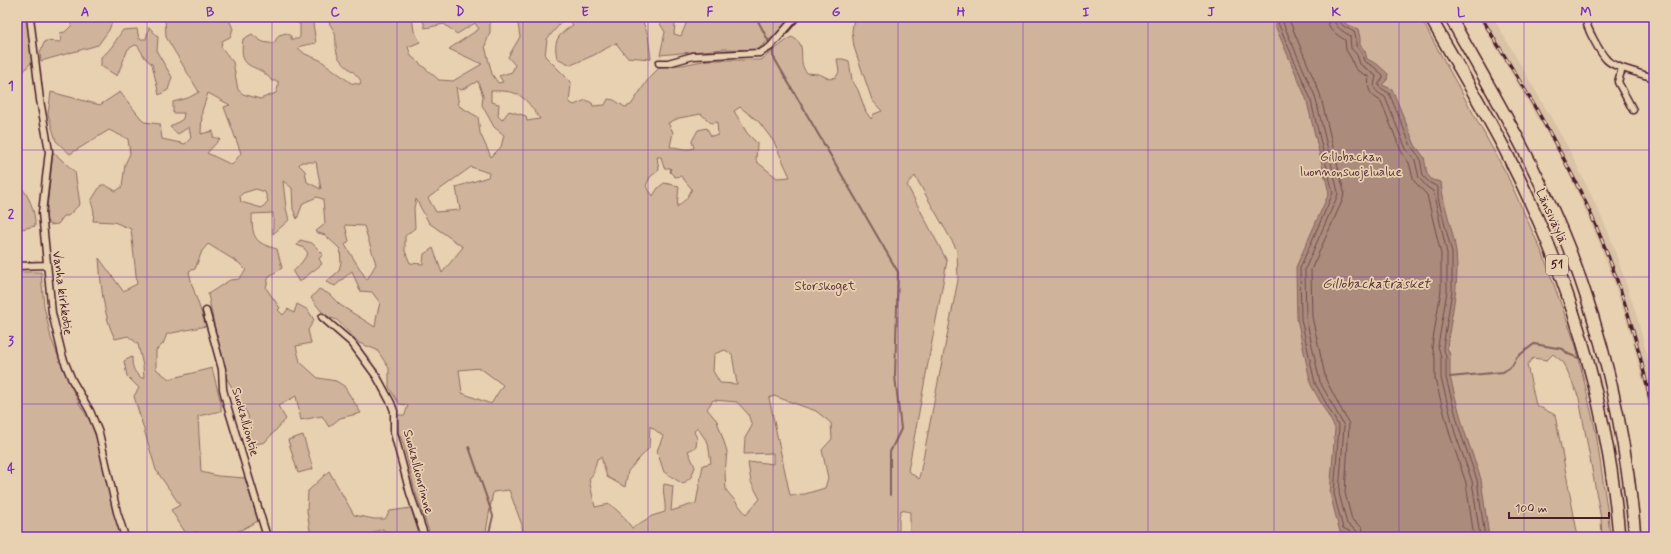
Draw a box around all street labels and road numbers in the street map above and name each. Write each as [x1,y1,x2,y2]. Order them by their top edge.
street label: Länsiväylä [1531,186,1571,246]
street label: Vanha kirkkotie [48,250,76,336]
road number: 51 [1546,255,1568,275]
street label: Suokalliontie [227,386,263,458]
street label: Suokallionrinne [399,428,437,516]

